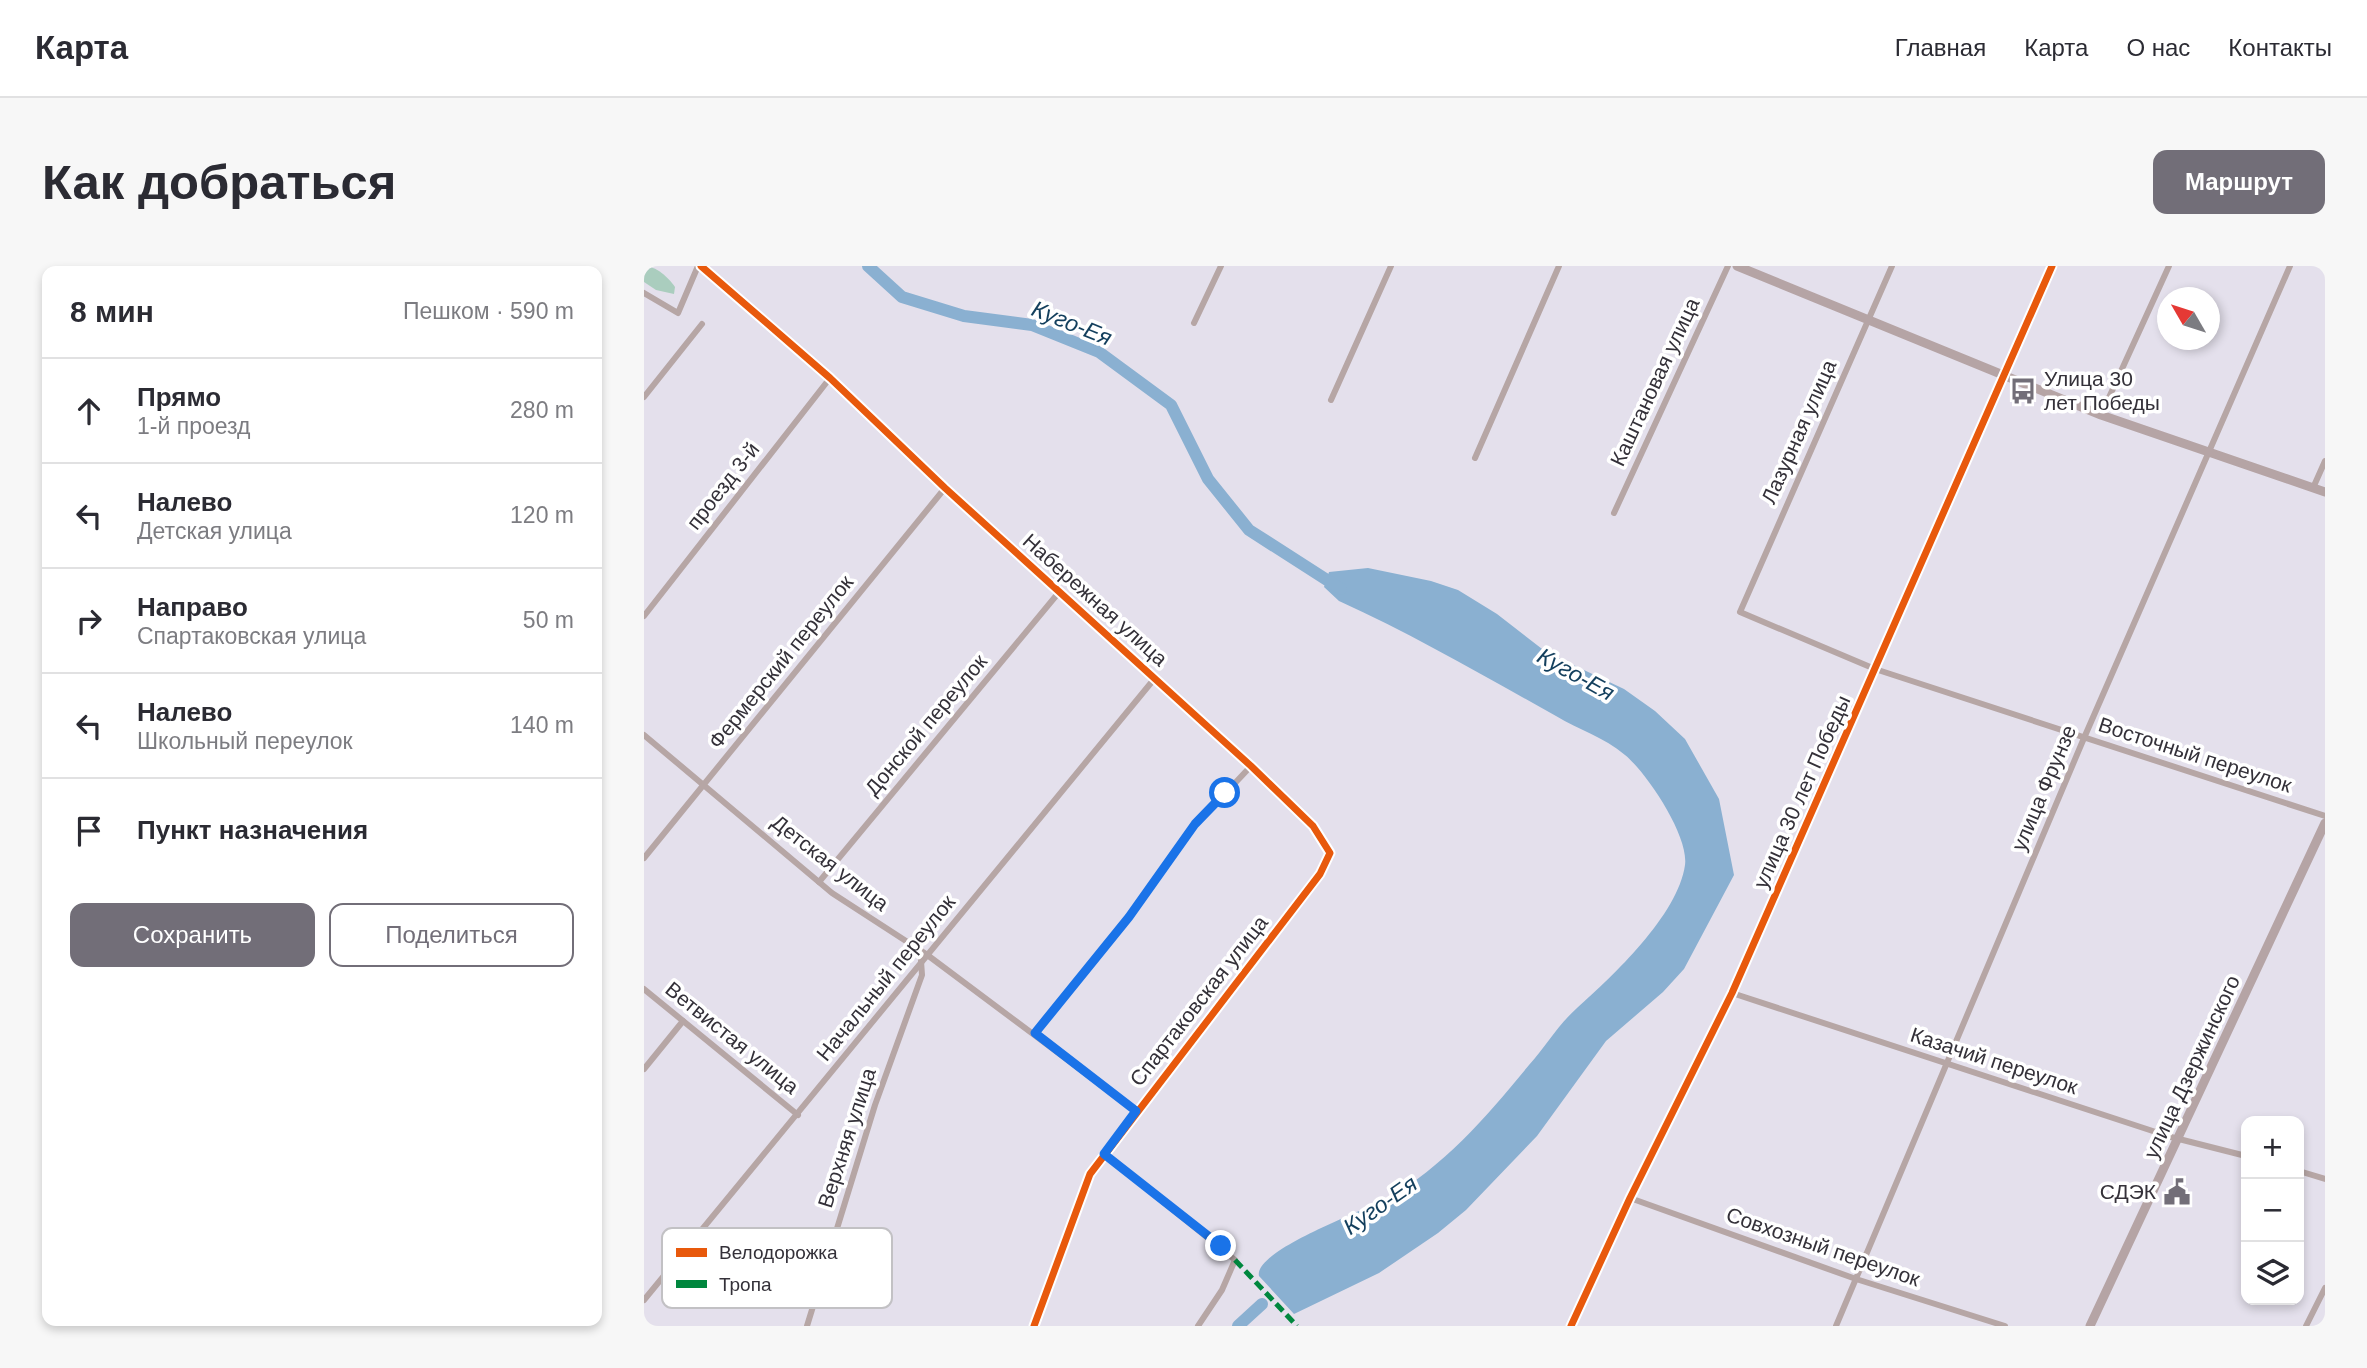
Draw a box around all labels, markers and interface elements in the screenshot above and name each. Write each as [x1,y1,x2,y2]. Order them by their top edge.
text: Карта [35,29,128,66]
text: Главная [1895,34,1986,61]
text: Карта [2024,34,2088,61]
text: О нас [2126,34,2190,61]
text: Контакты [2228,34,2332,61]
button: Маршрут [2153,150,2325,214]
text: Как добраться [42,155,396,209]
north arrow [2157,287,2220,350]
street label: Каштановая улица [1606,294,1704,469]
text: 8 мин [70,295,154,328]
water label: Куго-Ея [1028,295,1116,351]
text: Пешком · 590 m [403,298,574,324]
street label: Лазурная улица [1757,356,1841,507]
place label: Улица 30 лет Победы [2044,367,2160,414]
bus stop icon: Улица 30 лет Победы [2008,376,2038,406]
text: Прямо [137,382,221,412]
icon: ahead [70,392,108,430]
text: 280 m [510,397,574,423]
text: 1-й проезд [137,413,250,439]
street label: проезд 3-й [682,438,764,534]
text: Налево [137,487,232,517]
icon: left [70,497,108,535]
text: 120 m [510,502,574,528]
text: Детская улица [137,518,292,544]
street label: Набережная улица [1019,529,1172,671]
street label: Фермерский переулок [704,570,858,753]
text: Направо [137,592,248,622]
icon: right [70,602,108,640]
text: 50 m [523,607,574,633]
text: Спартаковская улица [137,623,366,649]
water label: Куго-Ея [1533,642,1619,706]
street label: Донской переулок [860,649,992,800]
street label: улица 30 лет Победы [1749,692,1854,892]
text: Налево [137,697,232,727]
icon: left [70,707,108,745]
text: 140 m [510,712,574,738]
street label: Восточный переулок [2096,712,2295,797]
street label: улица Фрунзе [2007,722,2080,854]
text: Школьный переулок [137,728,353,754]
route start [1209,777,1240,808]
street label: Детская улица [768,810,893,915]
icon: arrive [70,812,108,850]
text: Пункт назначения [137,815,368,845]
street label: Начальный переулок [812,890,960,1065]
button: Сохранить [70,903,315,967]
button: Поделиться [329,903,574,967]
street label: Спартаковская улица [1125,911,1272,1090]
street label: улица Дзержинского [2139,972,2244,1162]
street label: Ветвистая улица [661,977,804,1098]
street label: Казачий переулок [1908,1023,2081,1099]
street label: Верхняя улица [813,1065,880,1211]
map controls [2241,1116,2304,1305]
button: + [2241,1116,2304,1179]
water label: Куго-Ея [1338,1170,1422,1240]
public building icon: СДЭК [2162,1177,2192,1207]
button: − [2241,1179,2304,1242]
place label: СДЭК [2100,1180,2157,1203]
street label: Совхозный переулок [1723,1203,1924,1291]
legend [662,1228,892,1308]
route end [1205,1230,1236,1261]
text: Велодорожка [719,1242,838,1263]
button: layers [2241,1242,2304,1305]
text: Тропа [719,1274,772,1295]

